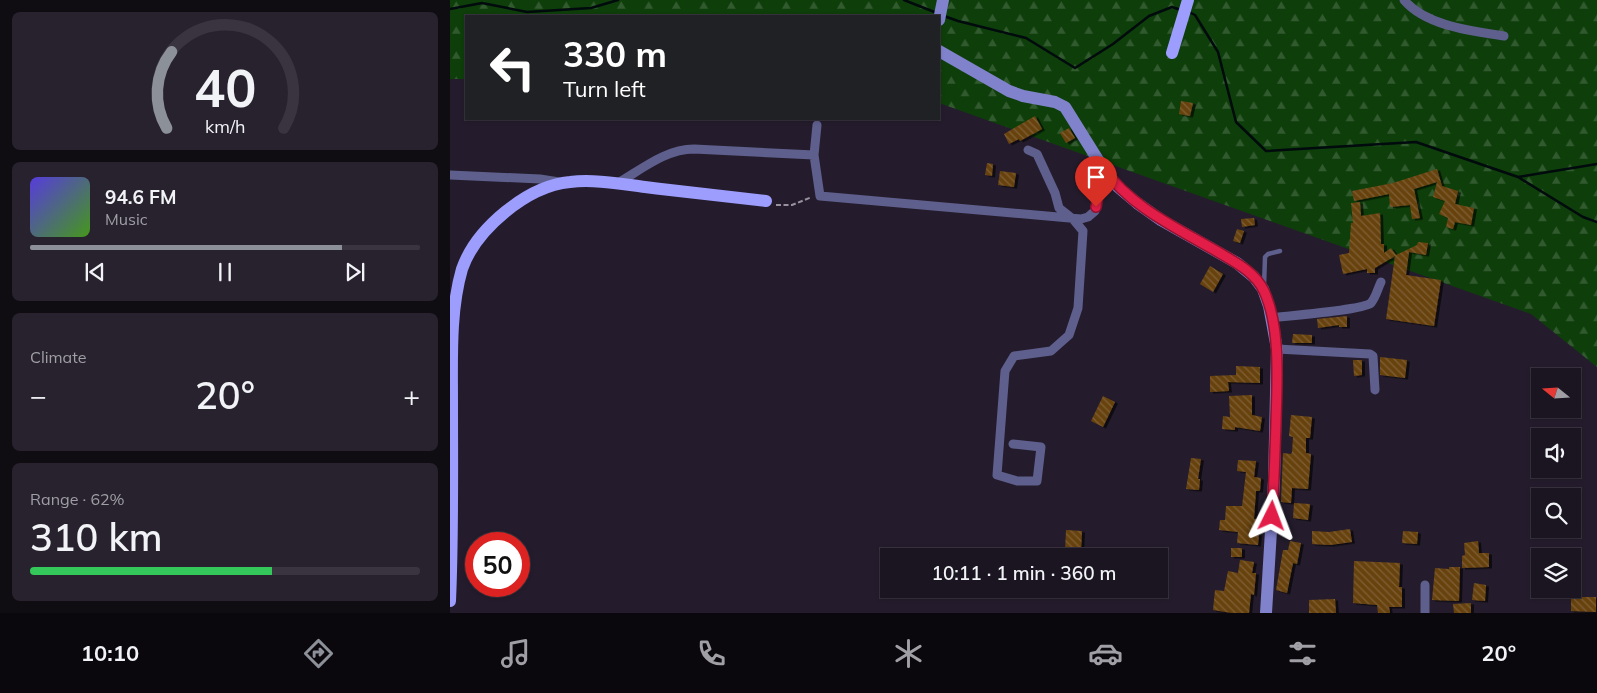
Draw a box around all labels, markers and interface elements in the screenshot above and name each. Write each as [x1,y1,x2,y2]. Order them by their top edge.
text: 330 m [563,32,667,76]
icon: left [480,35,545,100]
text: 40 [194,55,256,120]
text: Turn left [563,75,646,103]
text: km/h [205,115,245,137]
pin [1075,156,1117,207]
icon: arrive [1082,163,1110,191]
text: 94.6 FM [105,185,177,209]
text: Music [105,209,148,229]
icon: previous [81,258,109,286]
icon: pause [211,258,239,286]
icon: next [341,258,369,286]
text: Climate [30,347,86,367]
north arrow [1531,368,1581,418]
map controls [1531,368,1581,598]
text: 20° [195,371,255,419]
text: − [30,378,47,413]
text: + [403,378,420,413]
button: sound [1531,428,1581,478]
button: search [1531,488,1581,538]
text: Range · 62% [30,489,125,509]
position arrow [1245,489,1297,541]
text: 310 km [30,513,163,561]
speed limit sign: 50 [465,532,530,597]
button: layers [1531,548,1581,598]
text: 10:11 · 1 min · 360 m [931,561,1117,585]
icon: directions [301,636,336,671]
icon: music [498,636,533,671]
icon: phone [694,636,729,671]
icon: climate [891,636,926,671]
icon: car [1088,636,1123,671]
icon: filters [1285,636,1320,671]
text: 10:10 [81,639,139,667]
text: 20° [1481,639,1516,667]

